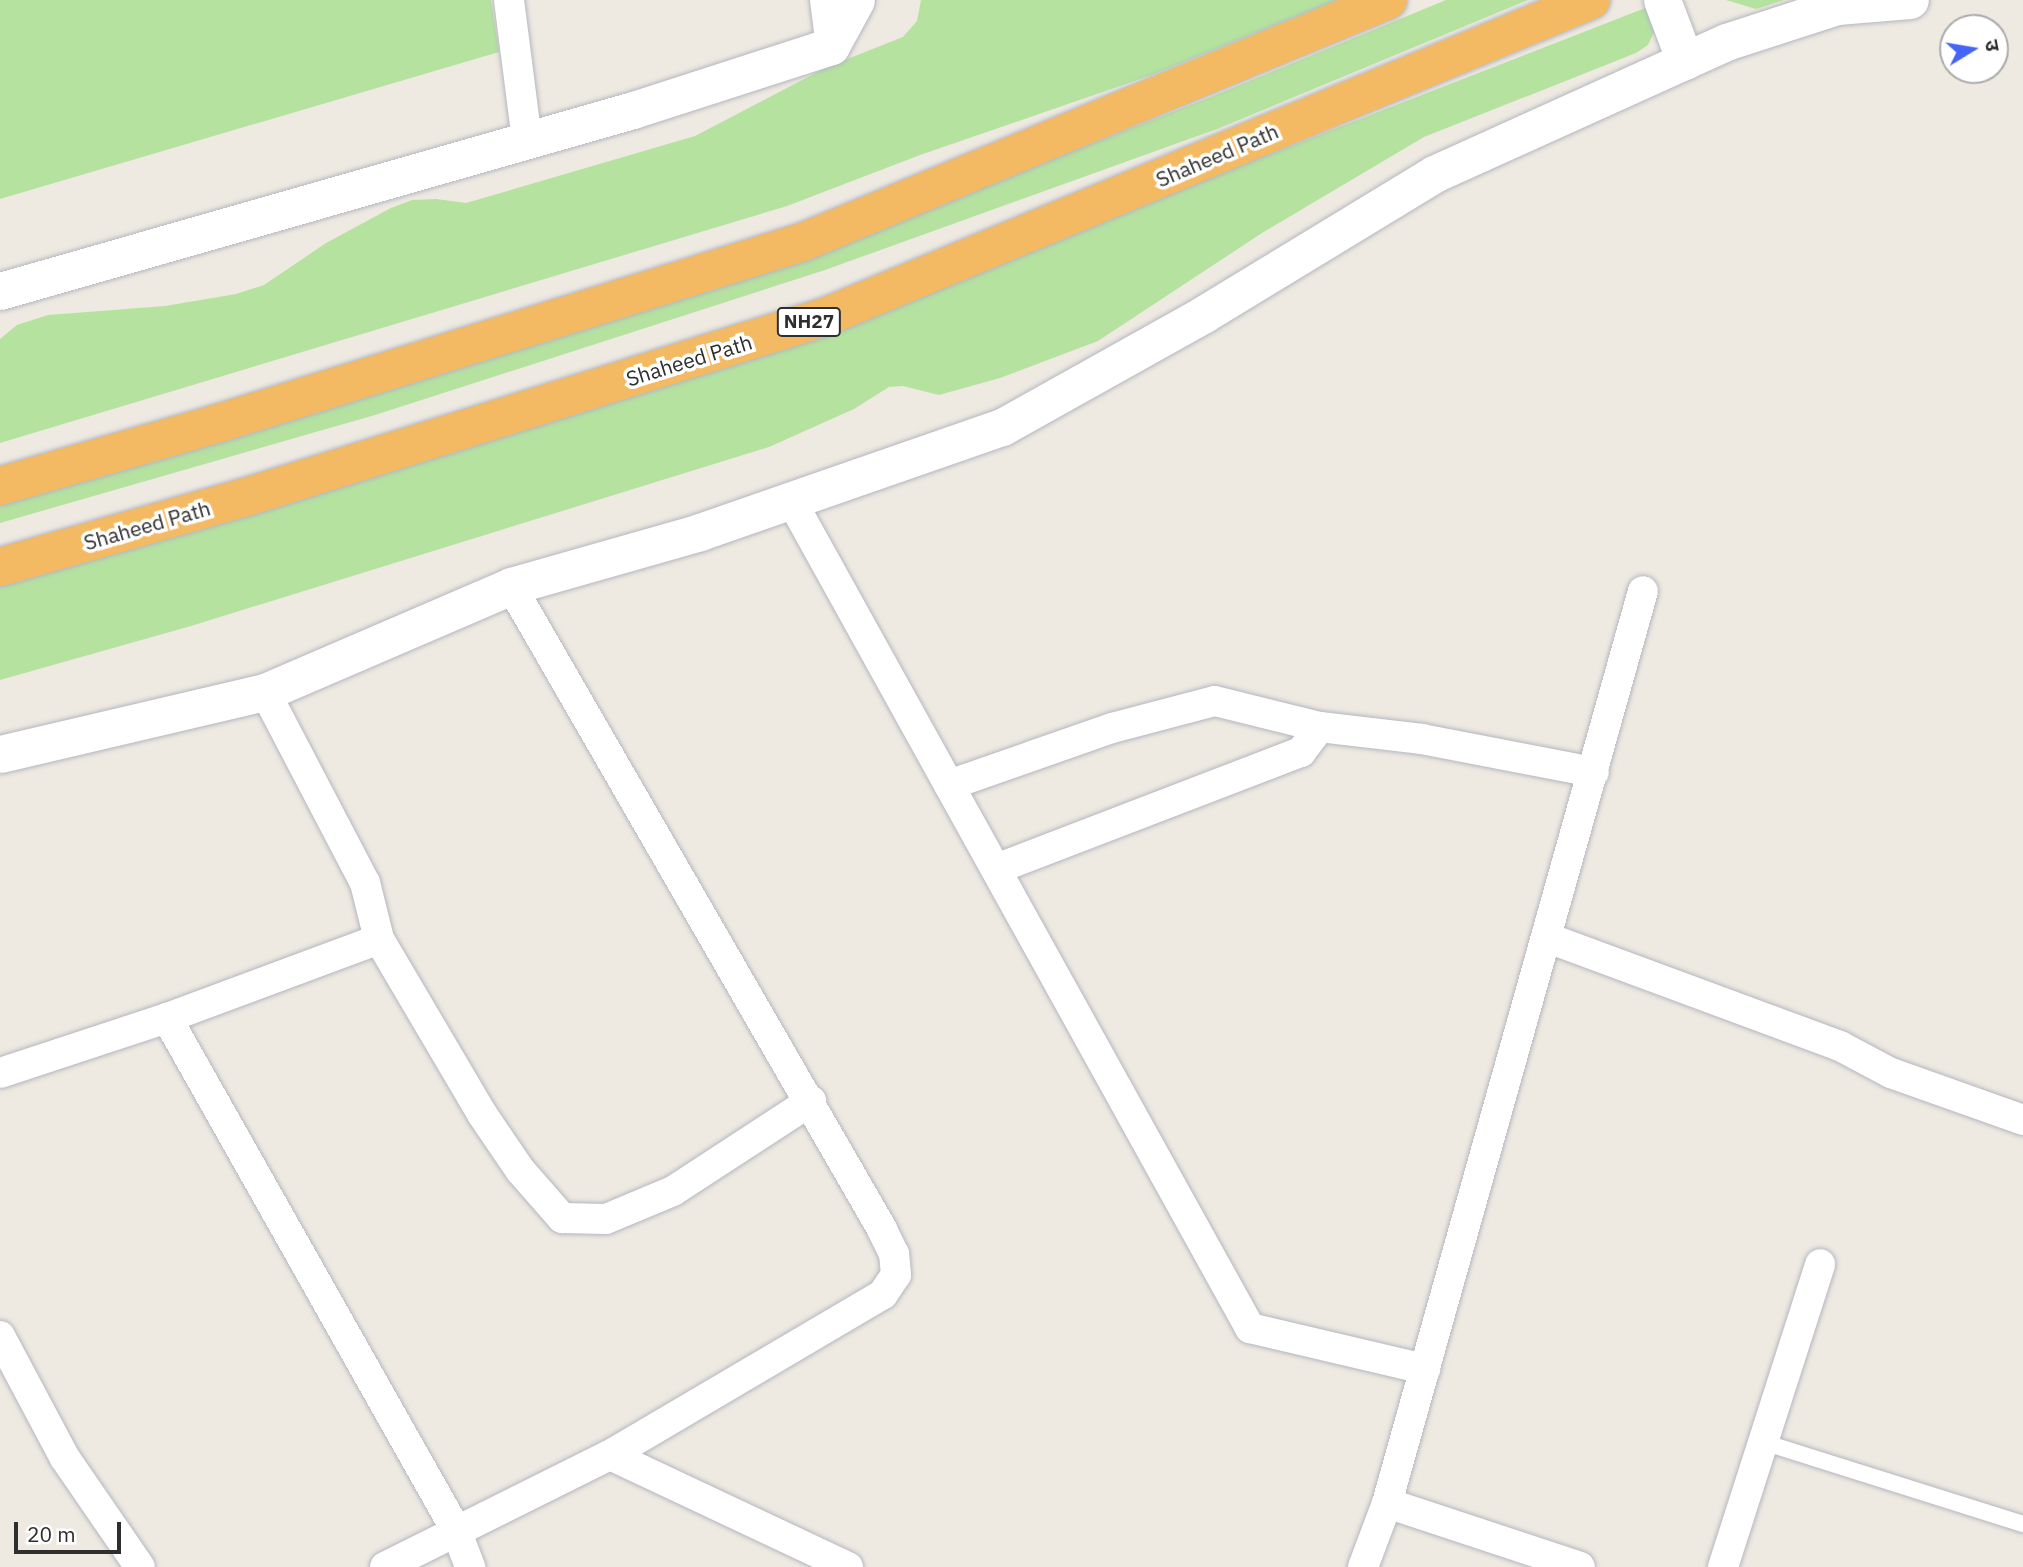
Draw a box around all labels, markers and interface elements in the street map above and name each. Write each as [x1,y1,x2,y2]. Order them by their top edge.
north arrow [1939,14,2009,84]
text: उ [1980,38,2005,53]
street label: Shaheed Path [1152,118,1282,192]
road number: NH27 [776,306,842,338]
street label: Shaheed Path [623,329,755,391]
street label: Shaheed Path [81,495,213,555]
scale bar [18,1508,124,1552]
text: 20 m [27,1520,76,1548]

